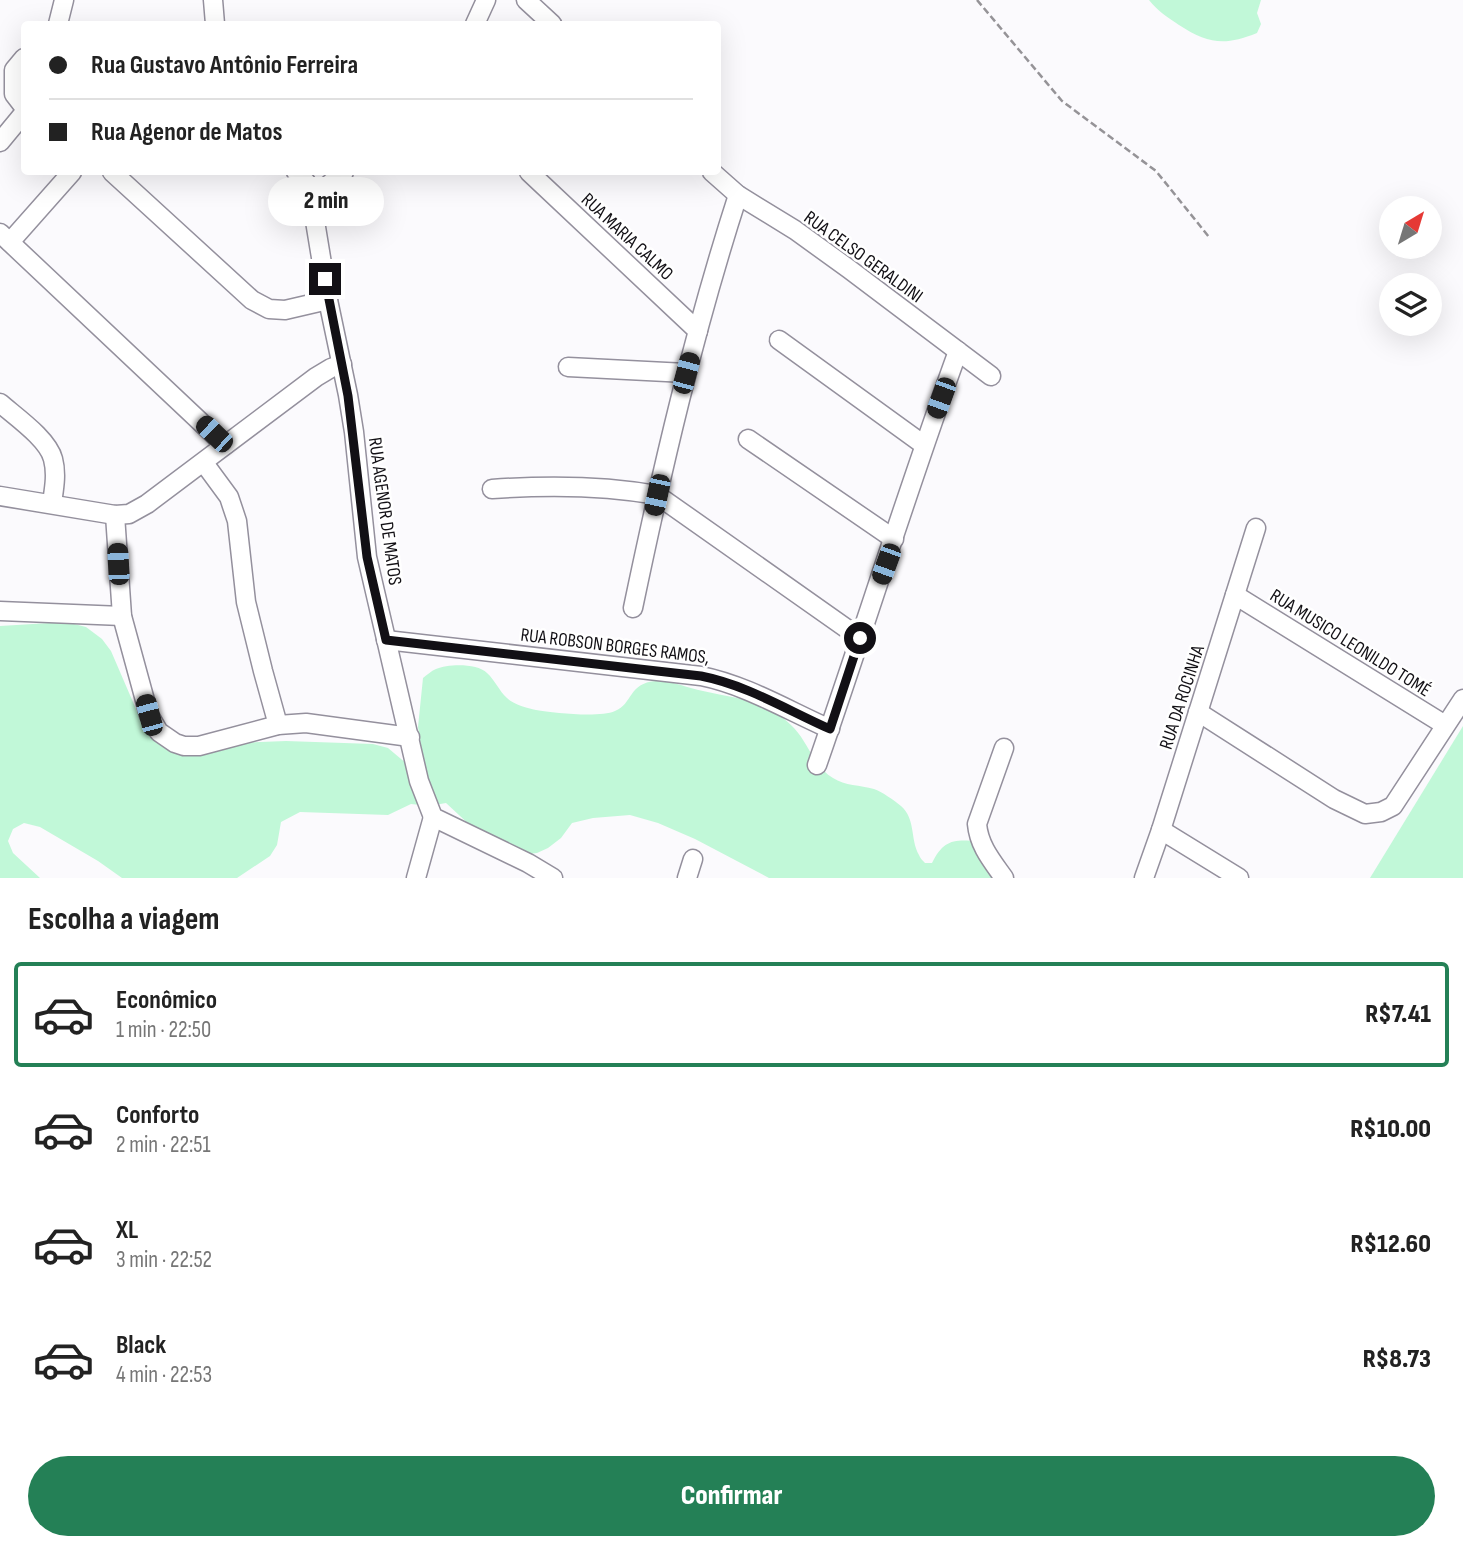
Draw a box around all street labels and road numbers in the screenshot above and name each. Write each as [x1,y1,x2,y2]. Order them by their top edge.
street label: RUA MARIA CALMO [576,189,678,286]
street label: RUA CELSO GERALDINI [799,206,927,308]
street label: RUA AGENOR DE MATOS [363,436,406,587]
street label: RUA MUSICO LEONILDO TOMÉ [1266,584,1435,702]
street label: RUA ROBSON BORGES RAMOS, [519,624,710,669]
street label: RUA DA ROCINHA [1155,642,1210,752]

